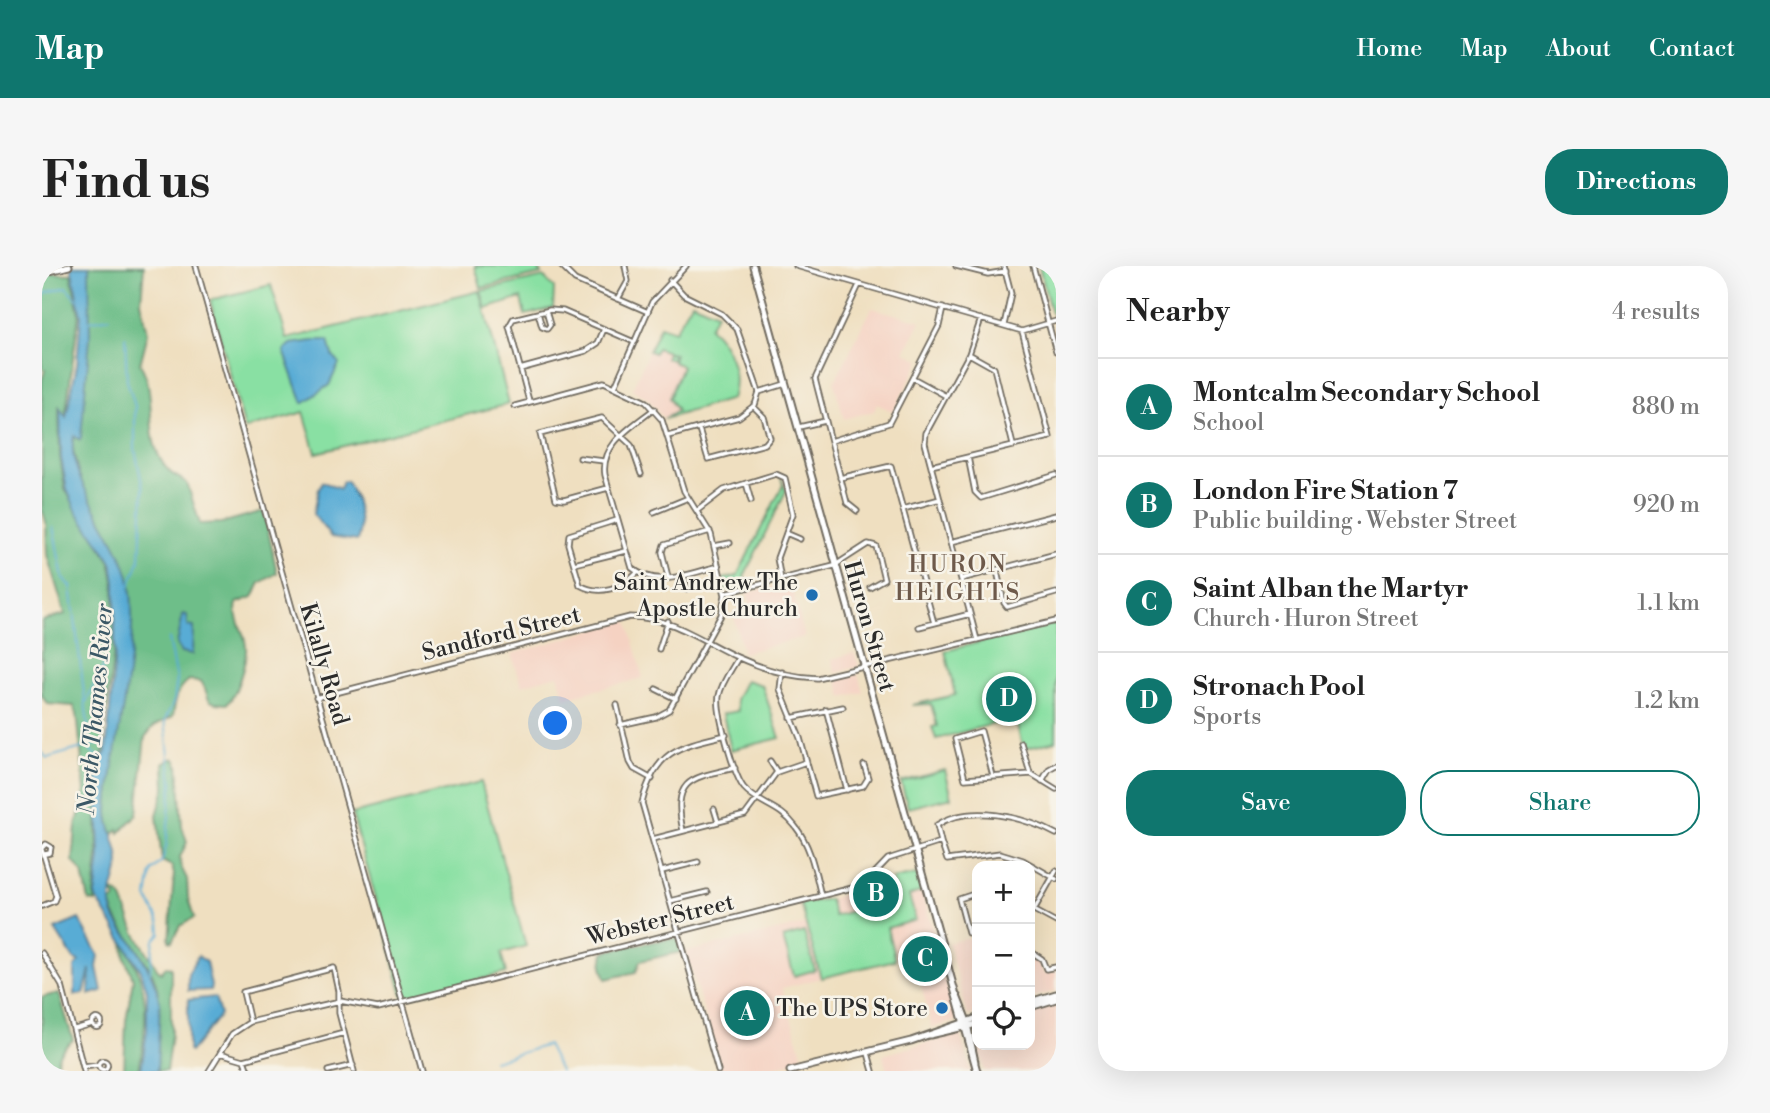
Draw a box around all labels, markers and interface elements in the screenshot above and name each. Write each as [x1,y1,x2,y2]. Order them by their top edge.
text: Map [35,29,104,70]
text: Home [1357,34,1422,64]
text: Map [1460,34,1508,64]
text: About [1546,34,1611,64]
text: Contact [1649,34,1735,64]
button: Directions [1545,149,1728,215]
text: Find us [42,152,211,213]
text: Nearby [1126,293,1230,331]
text: 4 results [1612,298,1700,326]
text: Montcalm Secondary School [1193,377,1540,409]
text: A [1141,393,1157,421]
text: 880 m [1632,393,1700,421]
text: School [1193,409,1264,437]
text: London Fire Station 7 [1193,475,1458,507]
text: B [1140,491,1158,519]
text: 920 m [1633,491,1700,519]
text: Public building · Webster Street [1193,507,1517,535]
district label: HURON HEIGHTS [895,550,1021,608]
street label: Huron Street [837,558,901,695]
place label: Saint Andrew The Apostle Church [613,569,798,623]
text: Saint Alban the Martyr [1193,573,1469,605]
marker: Saint Andrew The Apostle Church [804,587,820,603]
text: C [1141,589,1157,617]
text: 1.1 km [1637,589,1700,617]
street label: Kilally Road [293,600,355,729]
street label: Sandford Street [419,601,583,667]
water label: North Thames River [72,602,120,817]
text: Church · Huron Street [1193,605,1419,633]
text: Stronach Pool [1193,671,1365,703]
pin: D [986,673,1032,725]
text: D [1140,687,1158,715]
text: 1.2 km [1635,687,1700,715]
text: Sports [1193,703,1261,731]
your location [538,706,572,740]
button: Save [1126,770,1406,836]
button: Share [1420,770,1700,836]
map controls [972,861,1035,1050]
button: + [972,861,1035,924]
pin: B [853,868,899,920]
street label: Webster Street [583,888,737,952]
button: − [972,924,1035,987]
pin: C [902,933,948,985]
pin: A [724,987,770,1039]
button: locate [972,987,1035,1050]
place label: The UPS Store [776,995,928,1023]
marker: The UPS Store [934,1000,950,1016]

